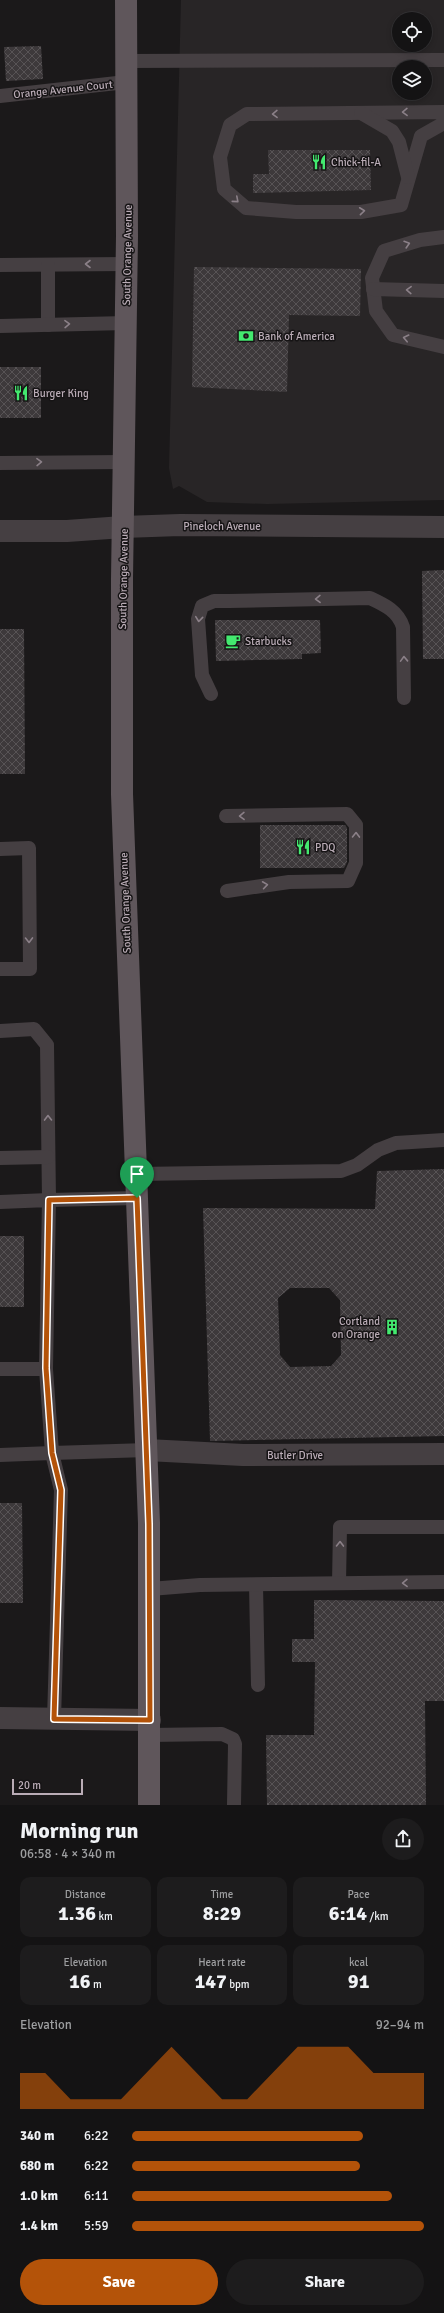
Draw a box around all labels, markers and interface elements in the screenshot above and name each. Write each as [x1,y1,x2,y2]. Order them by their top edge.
map controls [392,12,432,100]
button: locate [392,12,432,52]
button: layers [392,60,432,100]
street label: Orange Avenue Court [13,78,113,101]
one-way arrow [402,108,408,116]
one-way arrow [272,110,278,118]
restaurant icon: Chick-fil-A [310,153,328,171]
place label: Chick-fil-A [331,156,381,169]
one-way arrow [231,195,238,202]
street label: South Orange Avenue [120,204,135,306]
one-way arrow [359,207,365,216]
one-way arrow [403,240,410,249]
one-way arrow [85,260,91,268]
one-way arrow [406,286,412,294]
one-way arrow [64,320,70,328]
bank icon: Bank of America [237,327,255,345]
place label: Bank of America [258,330,335,343]
one-way arrow [403,335,409,343]
restaurant icon: Burger King [12,384,30,402]
place label: Burger King [33,387,89,400]
one-way arrow [36,458,42,466]
street label: Pineloch Avenue [183,520,261,533]
street label: South Orange Avenue [116,528,131,630]
one-way arrow [315,595,321,603]
one-way arrow [195,616,204,622]
cafe icon: Starbucks [224,632,242,650]
place label: Starbucks [245,635,292,648]
one-way arrow [400,656,408,662]
one-way arrow [239,812,245,820]
one-way arrow [352,832,360,838]
restaurant icon: PDQ [294,838,312,856]
place label: PDQ [315,841,336,854]
street label: South Orange Avenue [117,852,134,954]
one-way arrow [262,881,268,890]
one-way arrow [25,937,33,943]
one-way arrow [44,1115,52,1121]
pin [120,1157,154,1198]
icon: arrive [126,1163,148,1185]
place label: Cortland on Orange [332,1315,380,1341]
building icon: Cortland on Orange [383,1318,401,1336]
street label: Butler Drive [267,1449,323,1462]
one-way arrow [335,1541,344,1547]
one-way arrow [402,1578,408,1587]
scale bar [12,1777,83,1796]
text: 20 m [18,1779,41,1792]
text: Morning run [20,1817,139,1844]
button: share [382,1818,424,1860]
text: 06:58 · 4 × 340 m [20,1846,115,1862]
text: Distance [65,1888,106,1901]
text: Time [211,1888,233,1901]
text: Pace [348,1888,370,1901]
text: 1.36 [58,1901,96,1926]
text: 8:29 [203,1901,241,1926]
text: 6:14 [329,1901,367,1926]
text: km [96,1910,113,1923]
text: /km [367,1910,388,1923]
text: Elevation [63,1956,107,1969]
text: Heart rate [198,1956,246,1969]
text: kcal [349,1956,368,1969]
text: 16 [69,1969,91,1994]
text: 147 [194,1969,227,1994]
text: 91 [348,1969,369,1994]
text: m [91,1978,102,1991]
text: bpm [227,1978,250,1991]
text: Elevation [20,2017,72,2033]
text: 92–94 m [376,2017,424,2033]
text: 340 m [20,2128,54,2144]
text: 6:22 [84,2128,109,2144]
text: 680 m [20,2158,54,2174]
text: 6:22 [84,2158,109,2174]
text: 1.0 km [20,2188,58,2204]
text: 6:11 [84,2188,109,2204]
text: 1.4 km [20,2218,58,2234]
text: 5:59 [84,2218,109,2234]
button: Save [20,2259,218,2305]
button: Share [226,2259,424,2305]

